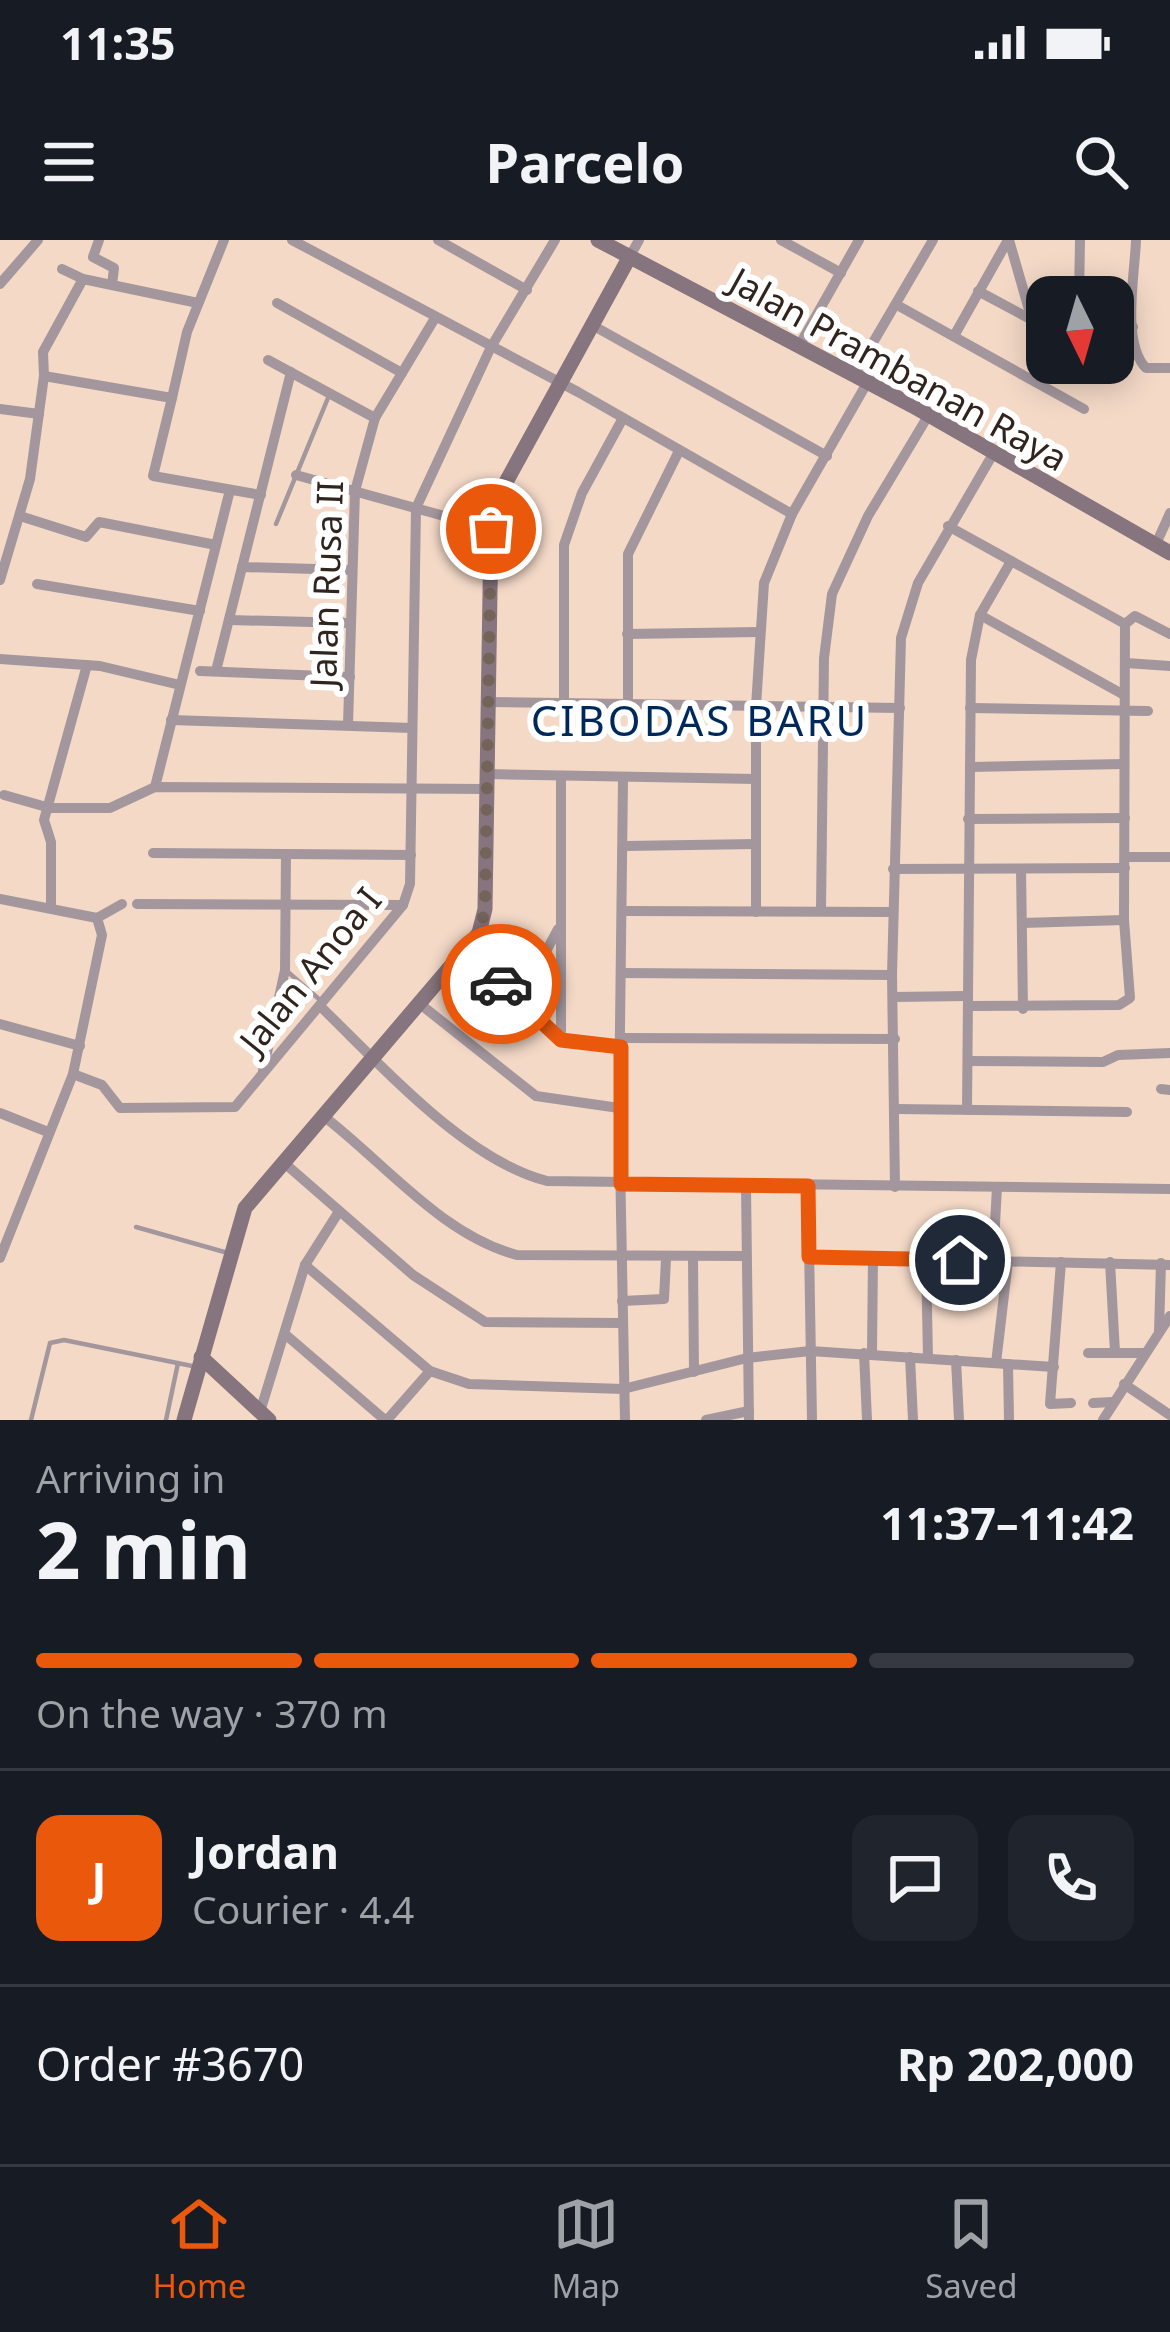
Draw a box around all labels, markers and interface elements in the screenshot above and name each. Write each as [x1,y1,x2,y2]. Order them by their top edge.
text: 11:35 [60,12,176,73]
text: Parcelo [486,125,684,199]
icon: menu [36,129,102,195]
icon: search [1068,129,1134,195]
street label: Jalan Prambanan Raya [719,254,1076,482]
north arrow [1026,276,1134,384]
map controls [1026,276,1134,384]
pin [440,478,542,580]
street label: Jalan Rusa II [298,480,354,691]
icon: bag [458,496,524,562]
district label: CIBODAS BARU [531,691,869,748]
street label: Jalan Anoa I [226,877,392,1065]
courier [441,924,561,1044]
icon: car [468,951,534,1017]
pin [909,1209,1011,1311]
icon: home [927,1227,993,1293]
text: Arriving in [36,1451,225,1504]
text: 11:37–11:42 [880,1492,1134,1553]
text: 2 min [36,1496,251,1602]
text: On the way · 370 m [36,1686,388,1739]
button: chat [852,1815,978,1941]
button: phone [1008,1815,1134,1941]
text: Jordan [192,1821,339,1882]
text: J [92,1847,106,1908]
text: Courier · 4.4 [192,1882,414,1935]
text: Order #3670 [36,2033,304,2094]
text: Rp 202,000 [897,2033,1134,2094]
tab: Home [153,2191,246,2308]
tab: Map [551,2191,620,2308]
tab: Saved [925,2191,1017,2308]

